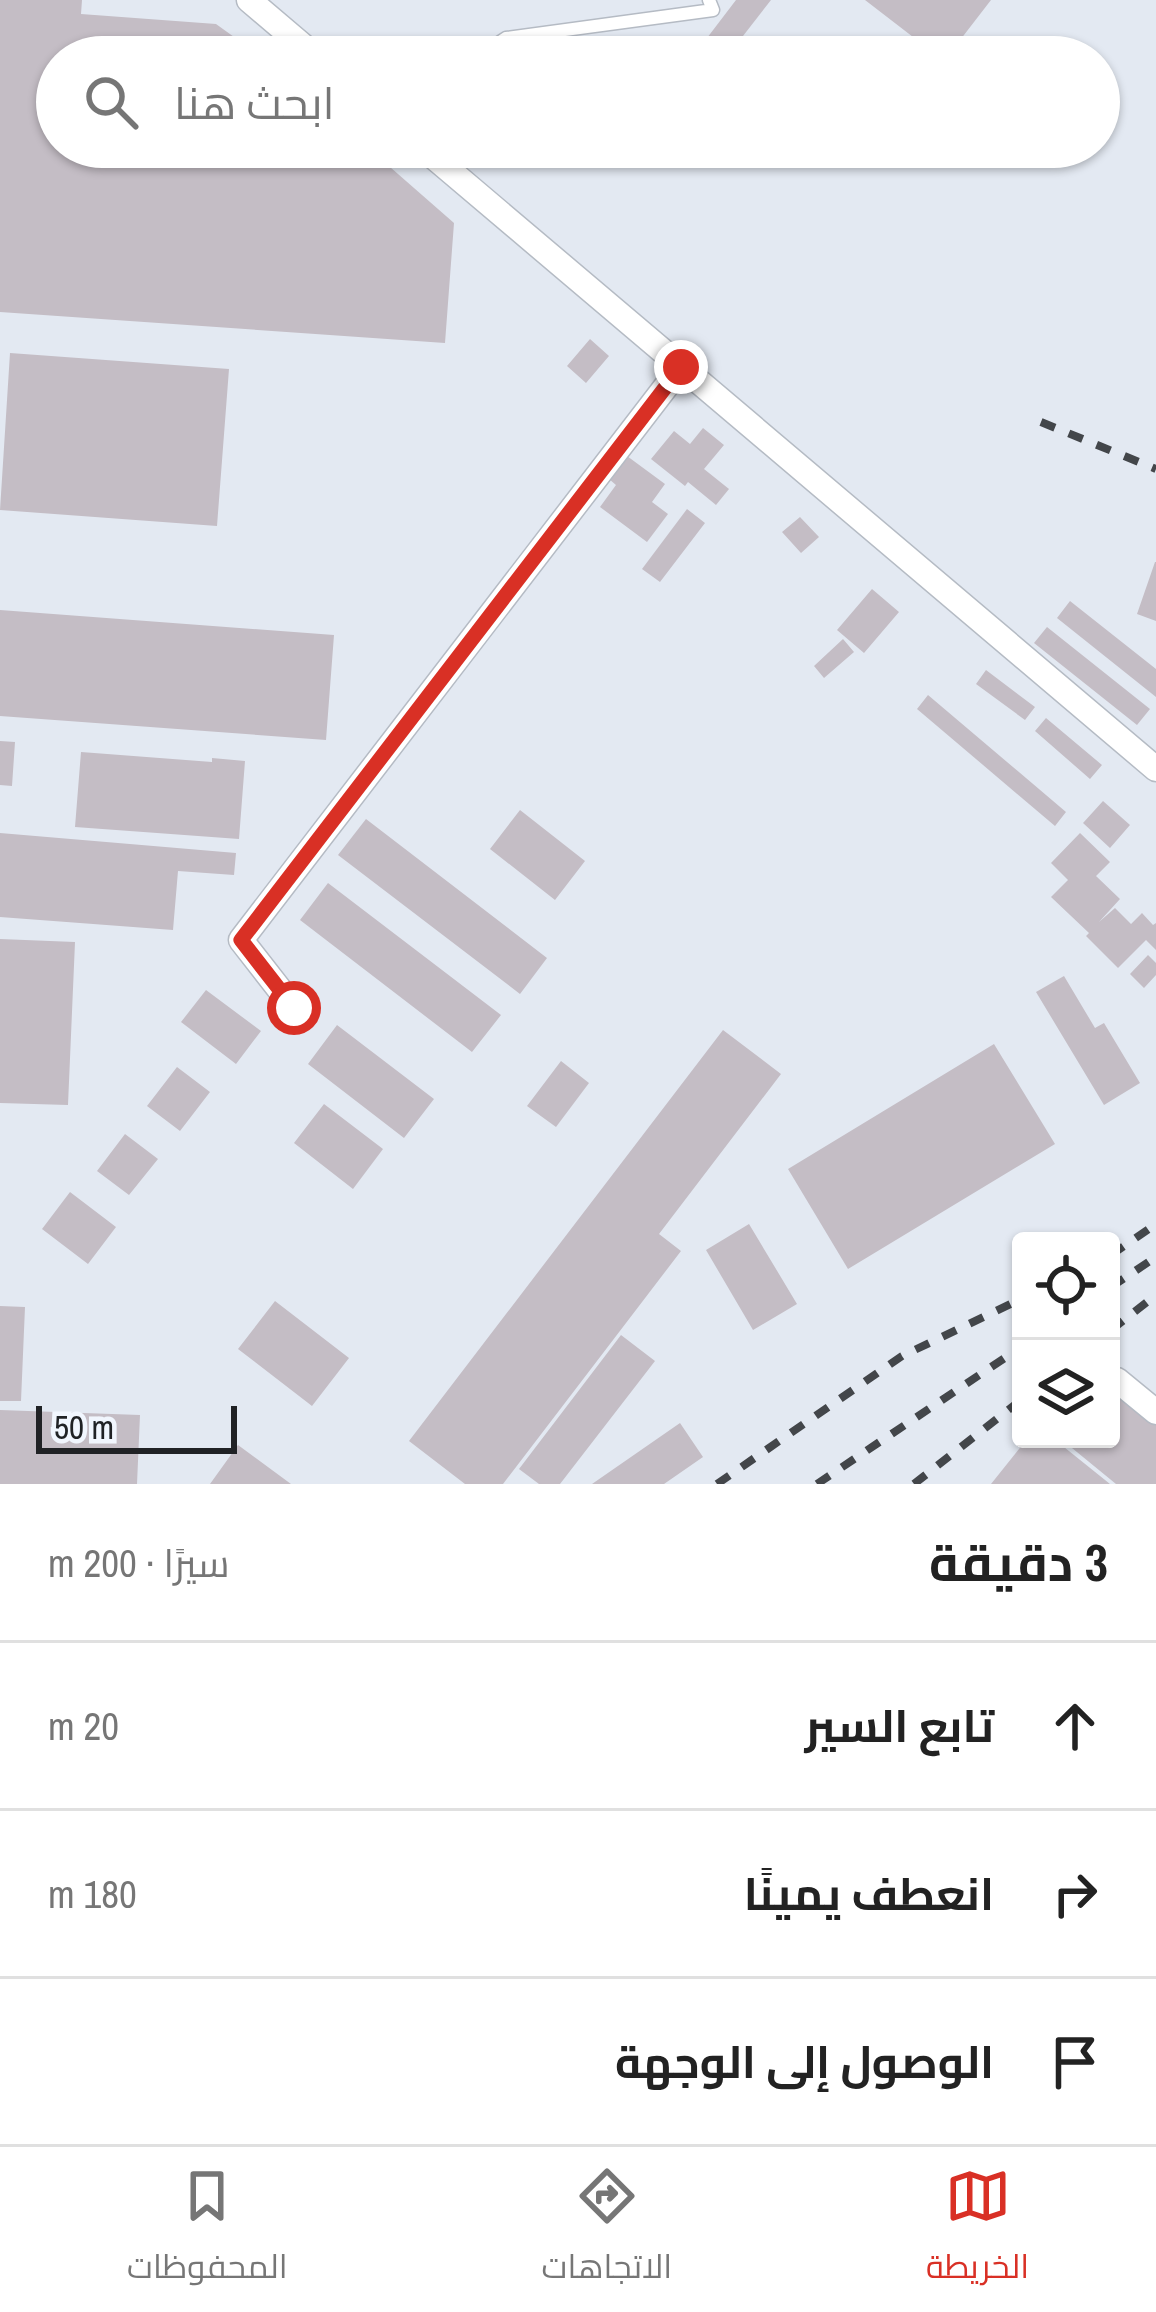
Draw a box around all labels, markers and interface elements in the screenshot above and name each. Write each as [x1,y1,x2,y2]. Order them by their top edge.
search box [36,36,1120,168]
icon: search [78,69,144,135]
text: ابحث هنا [174,72,335,133]
route end [654,340,708,394]
route start [267,981,321,1035]
map controls [1012,1232,1120,1448]
button: locate [1012,1232,1120,1340]
button: layers [1012,1340,1120,1448]
scale bar [36,1400,237,1453]
text: 50 m [54,1405,114,1449]
text: 3 دقيقة [929,1528,1108,1597]
text: سيرًا · 200 m [48,1537,230,1589]
icon: ahead [1042,1693,1108,1759]
text: تابع السير [805,1695,994,1756]
text: 20 m [48,1700,119,1752]
icon: right [1042,1861,1108,1927]
text: انعطف يمينًا [744,1863,994,1924]
text: 180 m [48,1868,137,1920]
icon: arrive [1042,2029,1108,2095]
text: الوصول إلى الوجهة [615,2031,994,2092]
tab: المحفوظات [127,2163,288,2297]
tab: الاتجاهات [541,2163,672,2297]
tab: الخريطة [926,2163,1029,2297]

